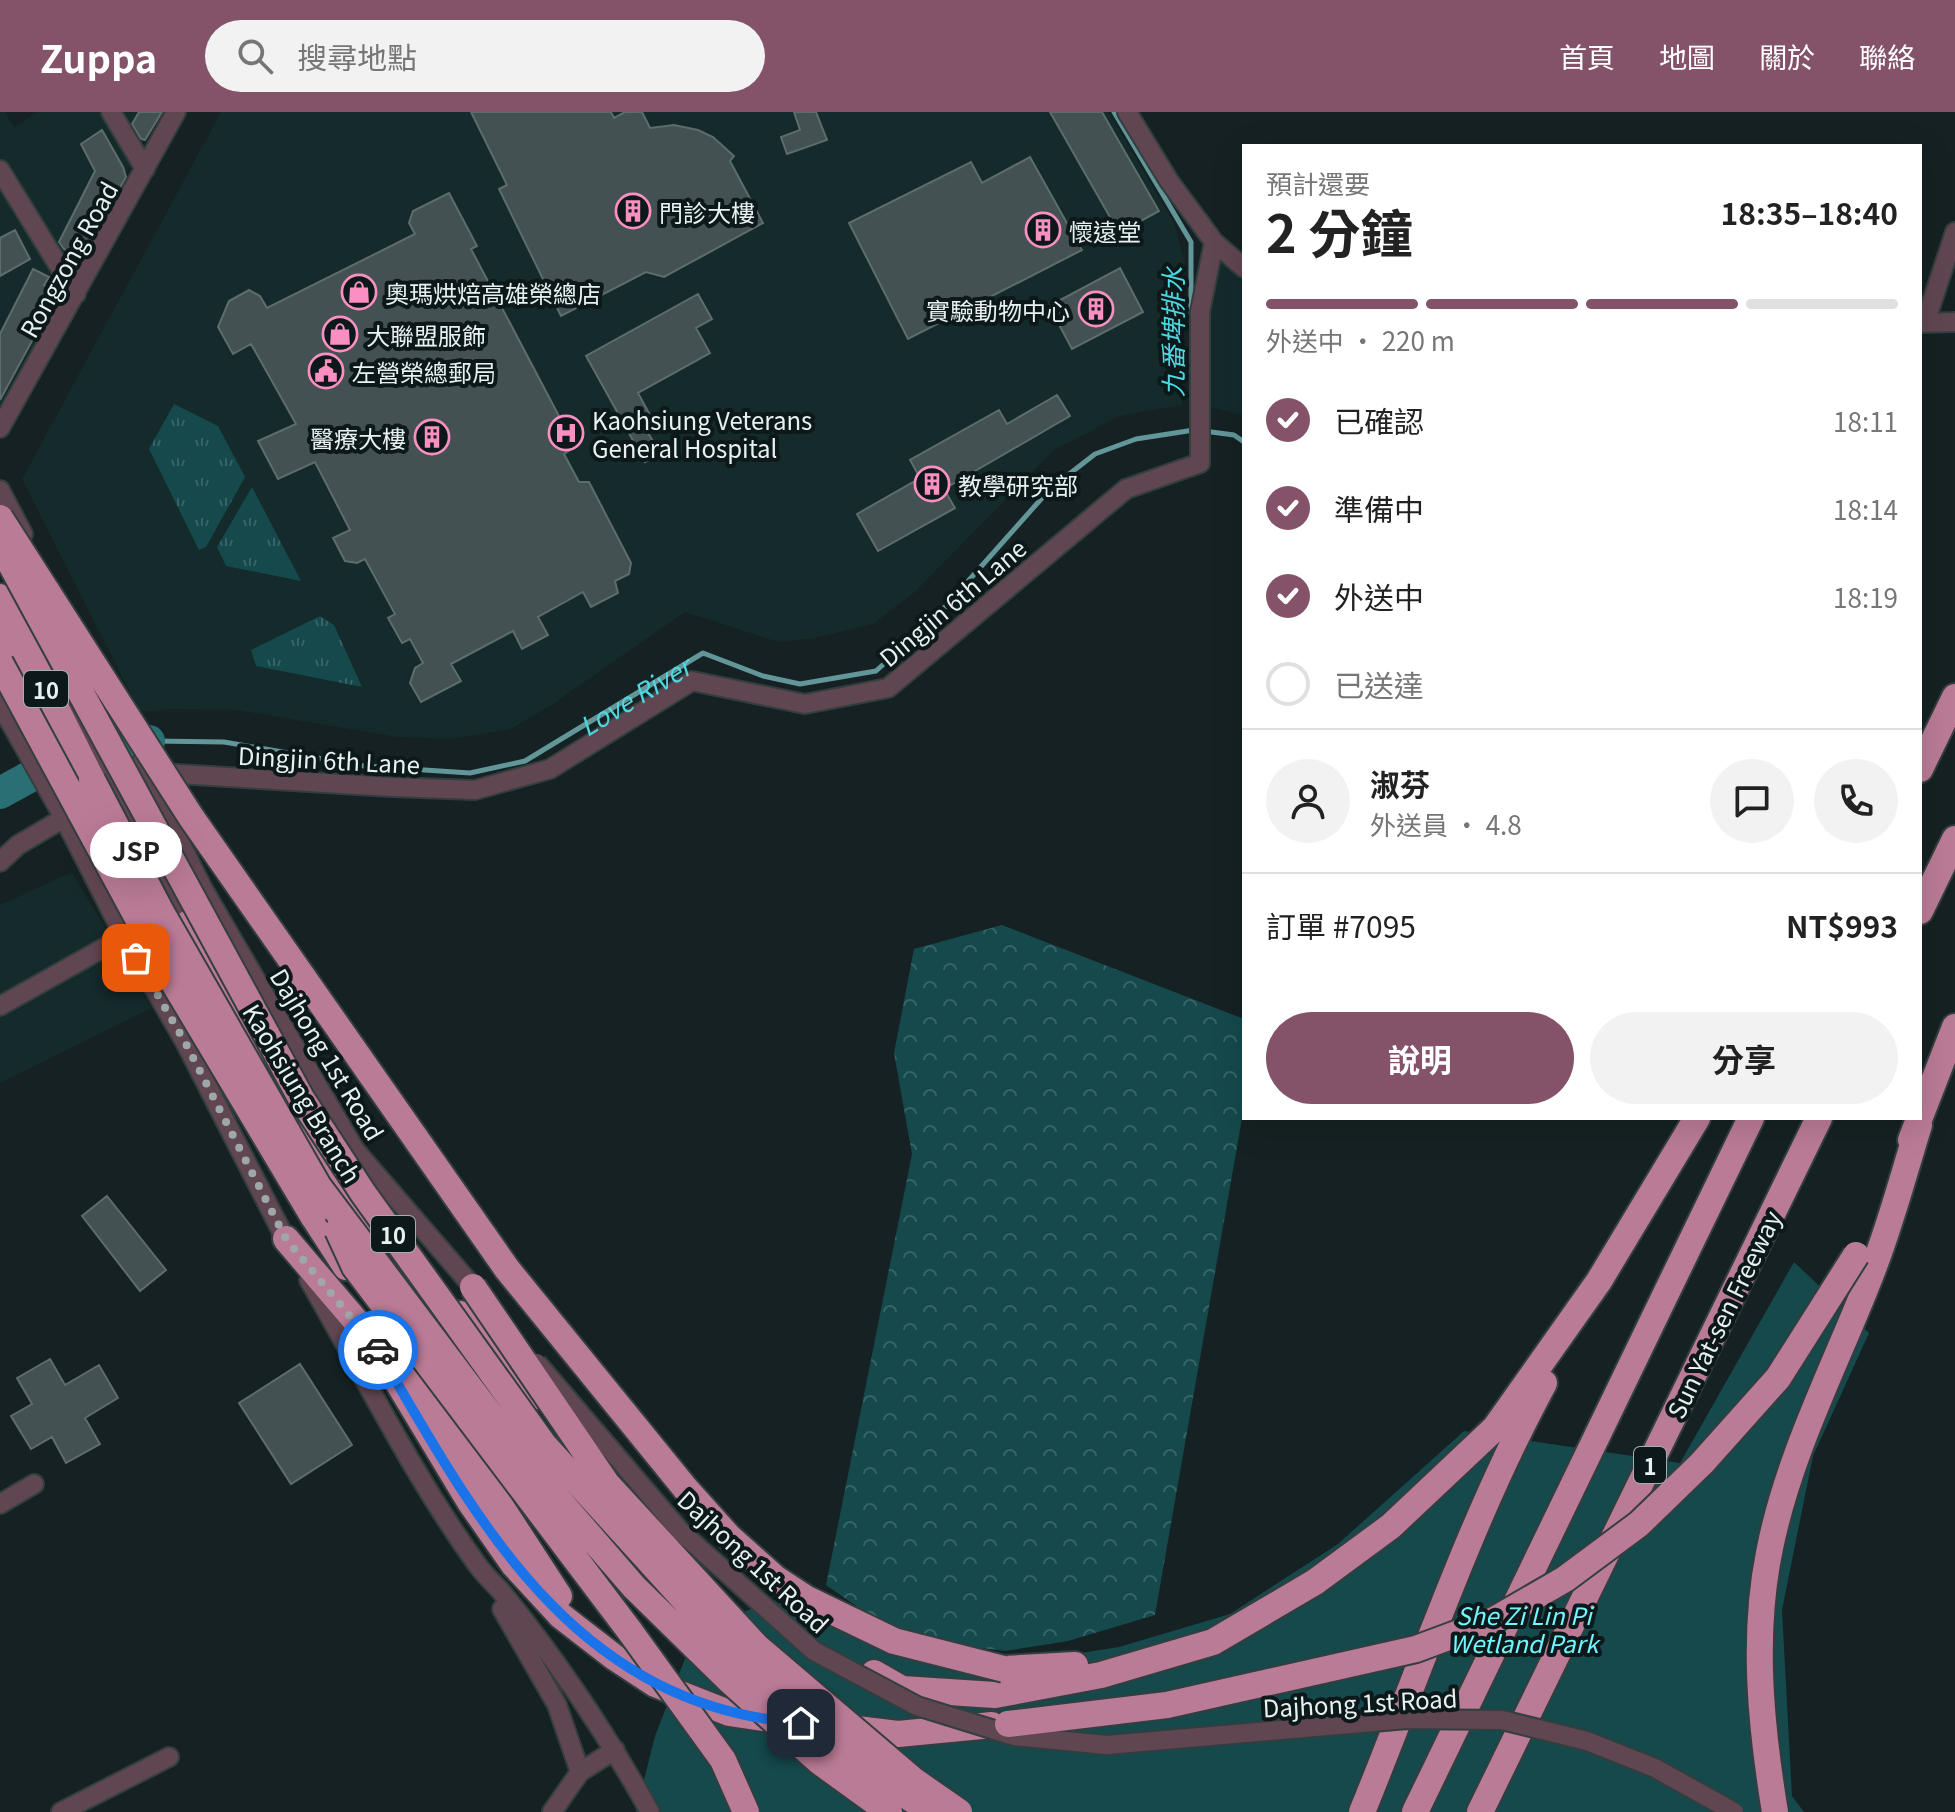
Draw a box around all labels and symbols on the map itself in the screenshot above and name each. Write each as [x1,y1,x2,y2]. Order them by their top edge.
street label: Rongzong Road [11,175,125,343]
building icon: 門診大樓 [614,192,652,230]
place label: 門診大樓 [659,194,755,229]
building icon: 懷遠堂 [1024,211,1062,249]
place label: 懷遠堂 [1069,213,1141,248]
water label: 九番埤排水 [1153,266,1190,397]
shop icon: 奧瑪烘焙高雄榮總店 [340,273,378,311]
place label: 奧瑪烘焙高雄榮總店 [385,275,601,310]
building icon: 實驗動物中心 [1077,290,1115,328]
place label: 實驗動物中心 [926,292,1070,327]
shop icon: 大聯盟服飾 [321,315,359,353]
place label: 大聯盟服飾 [366,317,486,352]
public building icon: 左營榮總郵局 [307,352,345,390]
place label: 左營榮總郵局 [352,354,496,389]
place label: Kaohsiung Veterans General Hospital [592,402,812,465]
hospital icon: Kaohsiung Veterans General Hospital [547,414,585,452]
building icon: 醫療大樓 [413,418,451,456]
place label: 醫療大樓 [310,420,406,455]
building icon: 教學研究部 [913,465,951,503]
place label: 教學研究部 [958,467,1078,502]
street label: Dingjin 6th Lane [871,530,1033,674]
water label: Love River [571,645,700,743]
road number: 10 [24,671,68,707]
street label: Dingjin 6th Lane [237,737,421,781]
callout: JSP [90,822,182,878]
pin [102,924,170,992]
street label: Dajhong 1st Road [263,961,393,1147]
street label: Kaohsiung Branch [236,997,370,1189]
street label: Sun Yat-sen Freeway [1657,1204,1789,1424]
road number: 10 [371,1216,415,1252]
courier [338,1310,418,1390]
road number: 1 [1634,1447,1666,1483]
street label: Dajhong 1st Road [671,1482,837,1640]
park label: She Zi Lin Pi Wetland Park [1450,1597,1601,1660]
street label: Dajhong 1st Road [1262,1679,1458,1725]
pin [767,1689,835,1757]

